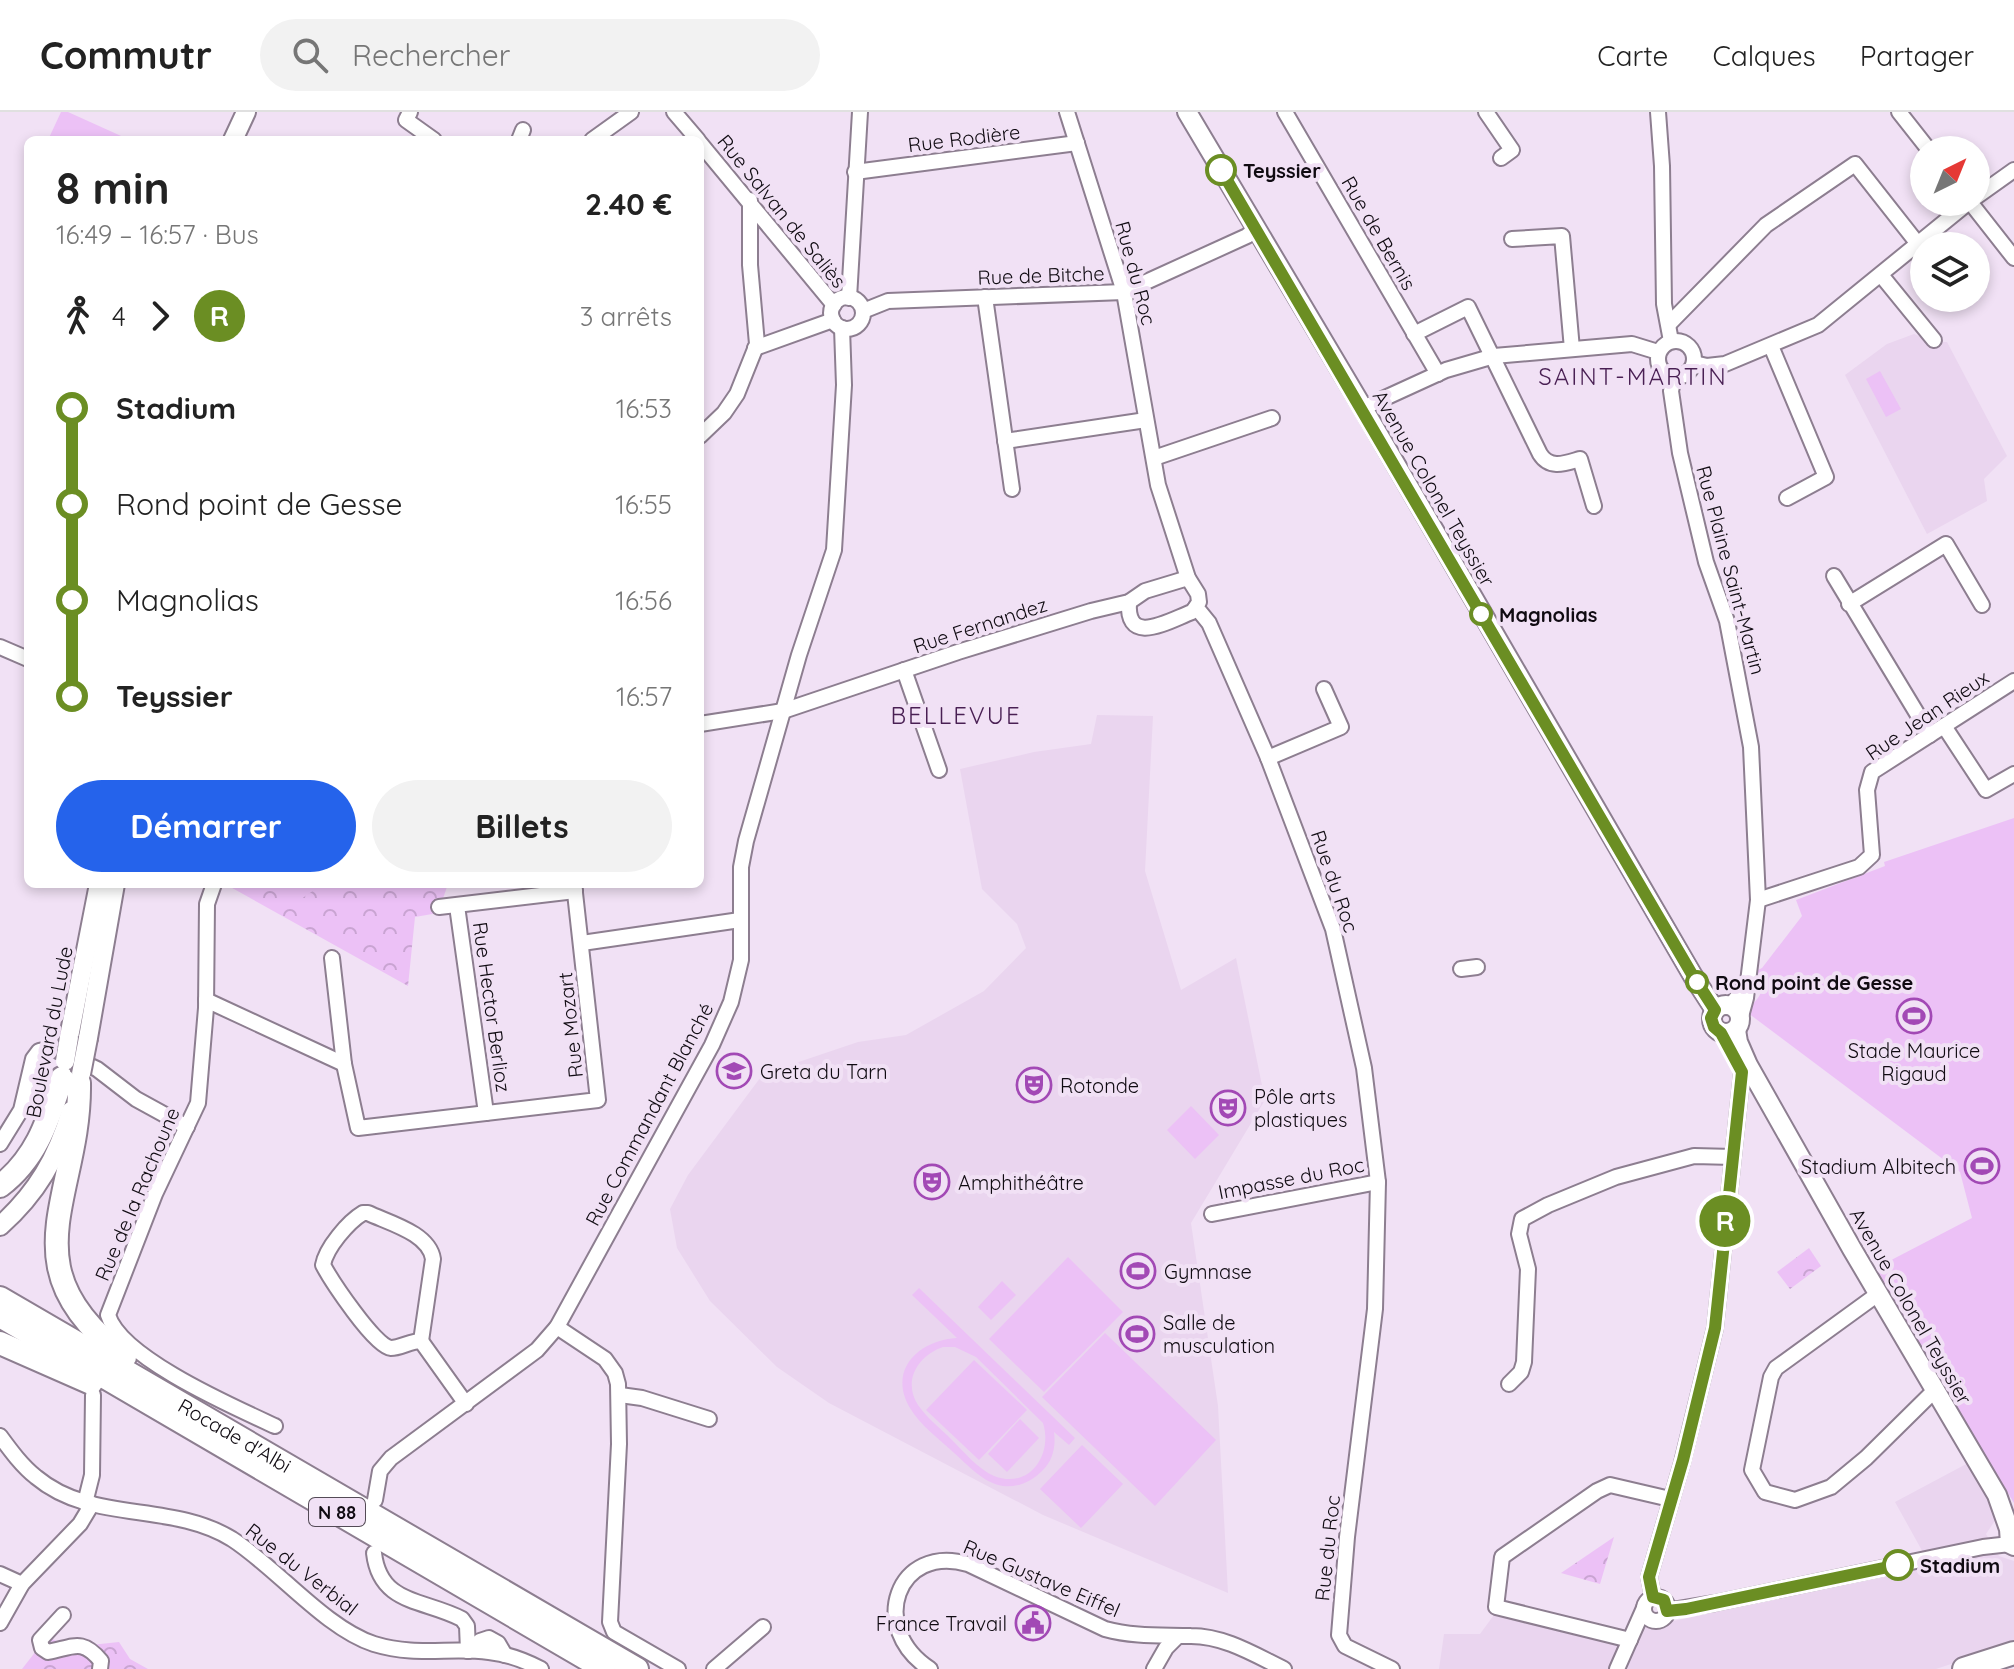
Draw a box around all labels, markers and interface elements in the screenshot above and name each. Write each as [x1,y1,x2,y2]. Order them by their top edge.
search box [260,19,820,91]
text: Commutr [40,31,212,79]
icon: search [288,33,332,77]
text: Rechercher [352,36,510,74]
text: Carte [1597,38,1668,73]
text: Calques [1712,38,1816,73]
text: Partager [1860,38,1974,73]
street label: Rue Rodière [906,119,1022,157]
street label: Rue Salvan de Saliès [712,129,852,293]
north arrow [1910,136,1990,216]
map controls [1910,136,1990,312]
marker: Teyssier [1206,155,1236,185]
place label: Teyssier [1243,158,1321,183]
text: 8 min [56,160,170,215]
street label: Rue de Bernis [1336,172,1422,294]
text: 2.40 € [585,185,672,223]
text: 16:49 – 16:57 · Bus [56,218,259,251]
street label: Rue du Roc [1110,218,1162,328]
button: layers [1910,232,1990,312]
street label: Rue de Bitche [977,260,1105,290]
icon: walk [56,294,100,338]
icon: forward [138,294,182,338]
text: R [210,298,229,333]
text: 4 [112,300,126,333]
text: 3 arrêts [580,300,672,333]
district label: SAINT-MARTIN [1538,361,1728,391]
street label: Avenue Colonel Teyssier [1368,385,1501,591]
text: Stadium [116,389,236,427]
text: 16:53 [616,392,672,425]
street label: Rue Plaine Saint-Martin [1691,463,1771,677]
text: Rond point de Gesse [116,485,402,523]
text: 16:55 [615,488,672,521]
text: Magnolias [116,581,259,619]
text: 16:56 [615,584,672,617]
street label: Rue Fernandez [910,592,1050,658]
place label: Magnolias [1499,602,1597,627]
marker: Magnolias [1470,603,1492,625]
street label: Rue Jean Rieux [1861,665,1993,765]
text: Teyssier [116,677,233,715]
text: 16:57 [616,680,672,713]
district label: BELLEVUE [890,700,1022,730]
button: Démarrer [56,780,356,872]
button: Billets [372,780,672,872]
street label: Rue du Roc [1306,827,1364,935]
street label: Rue Hector Berlioz [468,920,516,1094]
street label: Boulevard du Lude [20,944,78,1120]
place label: Rond point de Gesse [1715,970,1913,995]
street label: Rue Mozart [552,971,588,1079]
marker: Rond point de Gesse [1686,971,1708,993]
sports icon: Stade Maurice Rigaud [1895,997,1933,1035]
street label: Rue Commandant Blanché [580,998,718,1230]
place label: Stade Maurice Rigaud [1848,1038,1980,1086]
school or university icon: Greta du Tarn [715,1052,753,1090]
place label: Greta du Tarn [760,1059,888,1084]
theatre icon: Rotonde [1015,1066,1053,1104]
place label: Rotonde [1060,1073,1139,1098]
place label: Pôle arts plastiques [1254,1084,1347,1132]
theatre icon: Pôle arts plastiques [1209,1089,1247,1127]
street label: Rue de la Rachoune [89,1103,185,1285]
sports icon: Stadium Albitech [1963,1147,2001,1185]
street label: Impasse du Roc [1216,1152,1366,1204]
place label: Stadium Albitech [1801,1154,1956,1179]
theatre icon: Amphithéâtre [913,1163,951,1201]
place label: Amphithéâtre [958,1170,1084,1195]
line badge: R [1699,1195,1751,1247]
text: R [1715,1203,1735,1238]
street label: Avenue Colonel Teyssier [1845,1203,1978,1409]
sports icon: Gymnase [1119,1252,1157,1290]
place label: Gymnase [1164,1259,1252,1284]
place label: Salle de musculation [1163,1310,1275,1358]
sports icon: Salle de musculation [1118,1315,1156,1353]
street label: Rocade d'Albi [174,1392,296,1478]
street label: Rue du Roc [1309,1494,1345,1602]
road number: N 88 [309,1498,365,1526]
street label: Rue du Verbial [241,1517,363,1621]
street label: Rue Gustave Eiffel [960,1534,1124,1622]
marker: Stadium [1883,1550,1913,1580]
place label: Stadium [1920,1553,2000,1578]
public building icon: France Travail [1014,1604,1052,1642]
place label: France Travail [876,1611,1007,1636]

